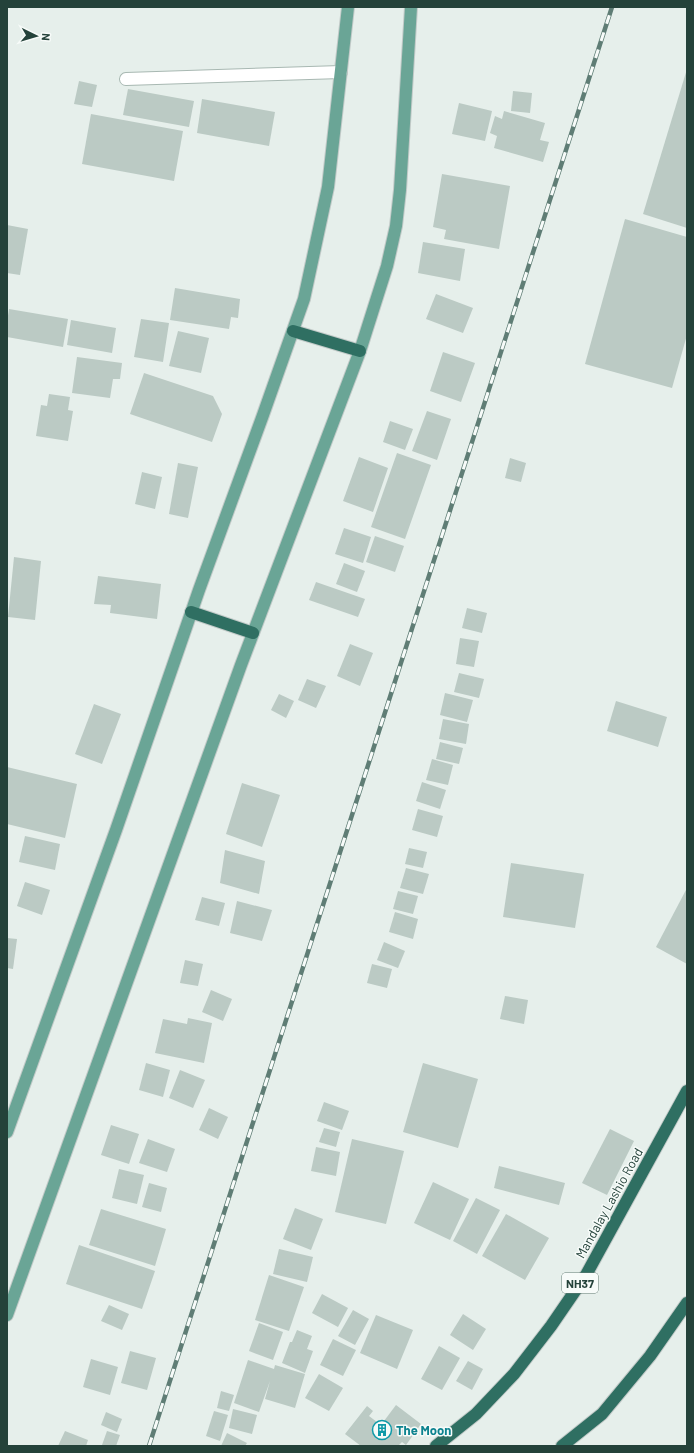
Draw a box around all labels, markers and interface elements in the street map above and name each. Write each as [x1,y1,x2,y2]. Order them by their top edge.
north arrow [16,16,56,56]
text: N [40,33,53,41]
street label: Mandalay Lashio Road [572,1145,646,1261]
road number: NH37 [562,1273,598,1293]
building icon: The Moon [371,1419,393,1441]
place label: The Moon [396,1422,451,1438]

